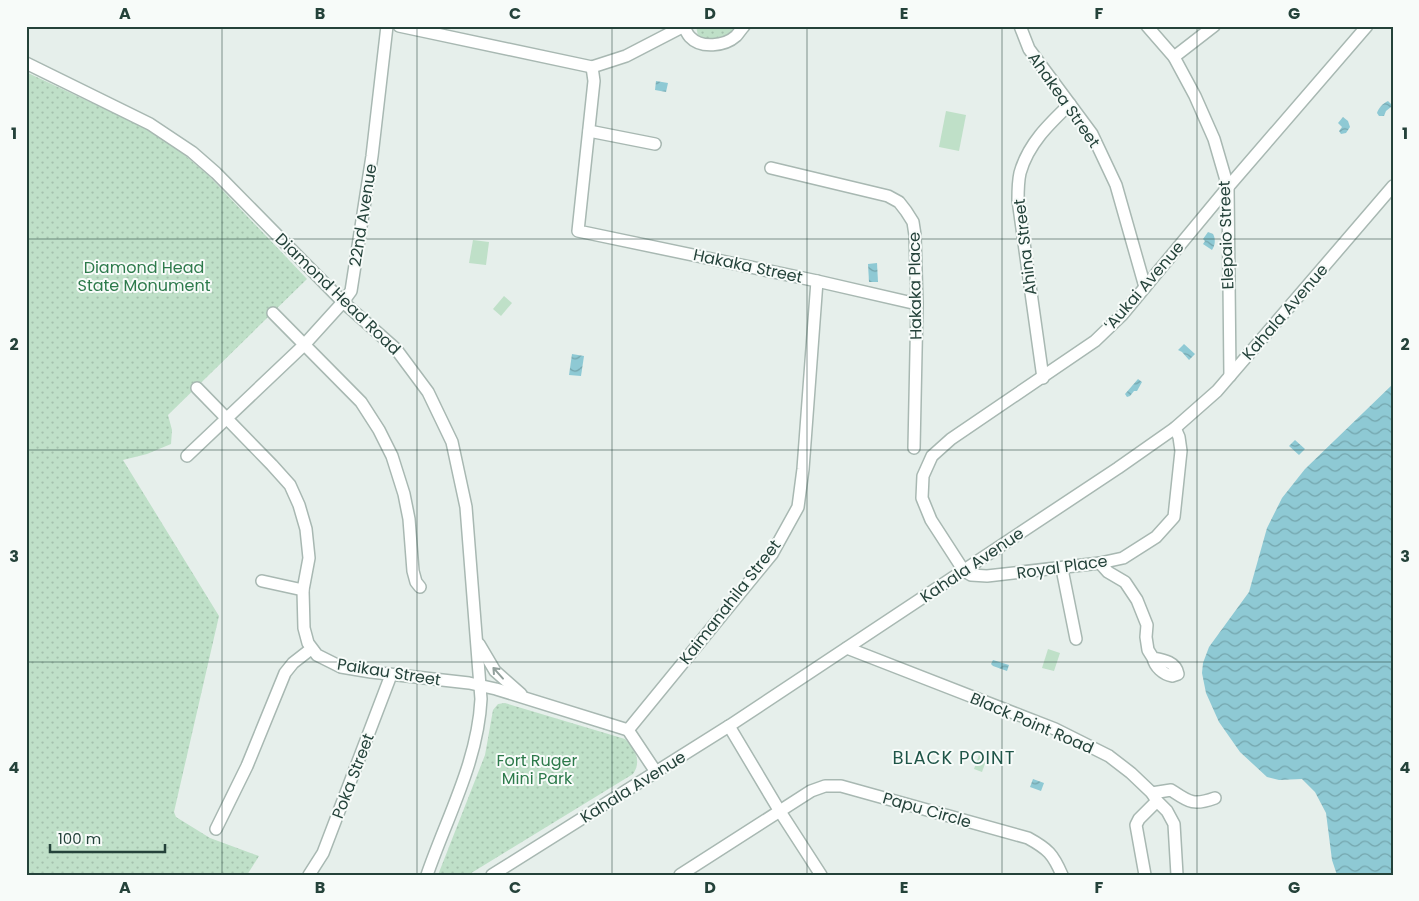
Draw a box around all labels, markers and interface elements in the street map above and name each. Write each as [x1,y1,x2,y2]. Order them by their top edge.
text: A [119,2,131,25]
text: B [315,2,325,25]
text: C [509,2,521,25]
text: D [704,2,716,25]
text: E [900,2,908,25]
text: F [1095,2,1104,25]
text: G [1288,2,1300,25]
street label: Ahakea Street [1022,48,1106,153]
text: 1 [11,122,17,145]
text: 1 [1402,122,1408,145]
street label: 22nd Avenue [344,162,382,268]
street label: Elepaio Street [1213,180,1239,290]
street label: Ahina Street [1008,197,1042,297]
street label: Diamond Head Road [270,228,406,360]
street label: Hakaka Place [903,232,927,340]
street label: ʻAukai Avenue [1099,236,1189,336]
street label: Hakaka Street [691,243,805,289]
park label: Diamond Head State Monument [77,256,211,297]
street label: Kahala Avenue [1237,259,1333,365]
text: 2 [9,333,19,356]
text: 2 [1400,333,1410,356]
street label: Kahala Avenue [916,522,1028,608]
street label: Kaimanahila Street [674,535,786,669]
text: 3 [9,545,19,568]
text: 3 [1400,545,1410,568]
street label: Royal Place [1015,549,1109,585]
street label: Paikau Street [336,652,443,692]
one-way arrow [492,666,503,679]
street label: Black Point Road [967,687,1097,759]
street label: Poka Street [326,730,380,822]
street label: Kahala Avenue [576,745,690,829]
district label: BLACK POINT [893,745,1015,770]
park label: Fort Ruger Mini Park [496,749,578,790]
text: 4 [9,756,20,779]
text: 4 [1400,756,1411,779]
street label: Papu Circle [880,786,974,834]
scale bar [50,821,165,853]
text: 100 m [58,828,101,849]
text: A [119,876,131,899]
text: B [315,876,325,899]
text: C [509,876,521,899]
text: D [704,876,716,899]
text: E [900,876,908,899]
text: F [1095,876,1104,899]
text: G [1288,876,1300,899]

